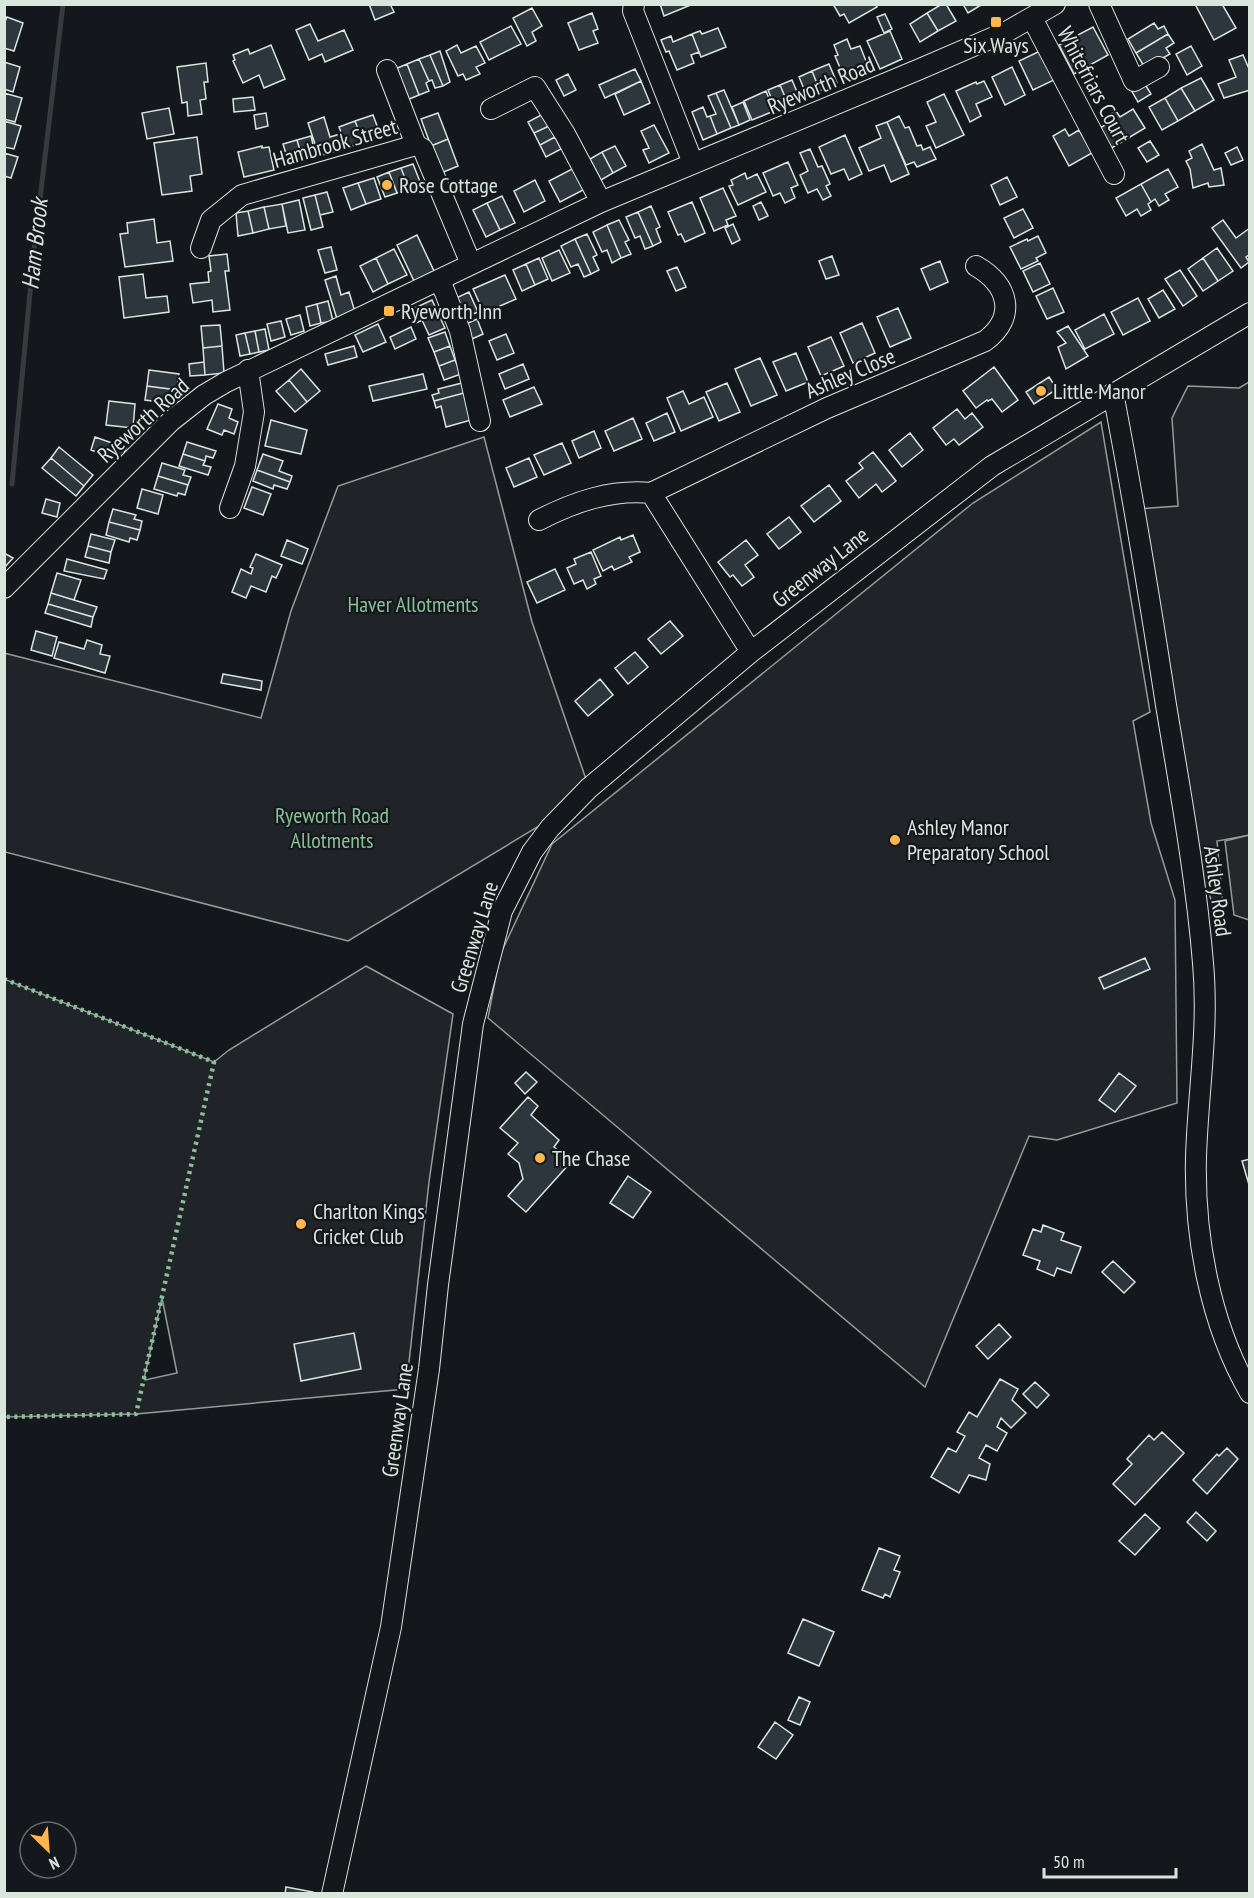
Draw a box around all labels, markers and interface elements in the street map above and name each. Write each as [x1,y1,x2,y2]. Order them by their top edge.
marker: Six Ways [989,15,1003,29]
street label: Whitefriars Court [1051,22,1137,148]
place label: Six Ways [963,31,1029,59]
street label: Ryeworth Road [763,50,879,120]
street label: Hambrook Street [270,112,400,174]
place label: Rose Cottage [399,171,498,199]
marker: Rose Cottage [380,178,394,192]
water label: Ham Brook [14,194,55,291]
place label: Ryeworth Inn [401,297,502,325]
marker: Ryeworth Inn [382,304,396,318]
street label: Ashley Close [801,342,899,404]
street label: Ryeworth Road [91,371,195,469]
place label: Little Manor [1053,377,1146,405]
marker: Little Manor [1034,384,1048,398]
street label: Greenway Lane [766,521,874,613]
park label: Haver Allotments [347,590,479,618]
park label: Ryeworth Road Allotments [275,801,389,854]
place label: Ashley Manor Preparatory School [907,813,1050,866]
marker: Ashley Manor Preparatory School [888,833,902,847]
street label: Ashley Road [1198,844,1238,938]
street label: Greenway Lane [444,878,504,996]
place label: The Chase [552,1144,630,1172]
marker: The Chase [533,1151,547,1165]
place label: Charlton Kings Cricket Club [313,1197,425,1250]
marker: Charlton Kings Cricket Club [294,1217,308,1231]
street label: Greenway Lane [375,1361,419,1479]
north arrow [18,1820,78,1880]
scale bar [1044,1841,1176,1879]
text: 50 m [1053,1850,1085,1873]
text: N [46,1853,62,1874]

